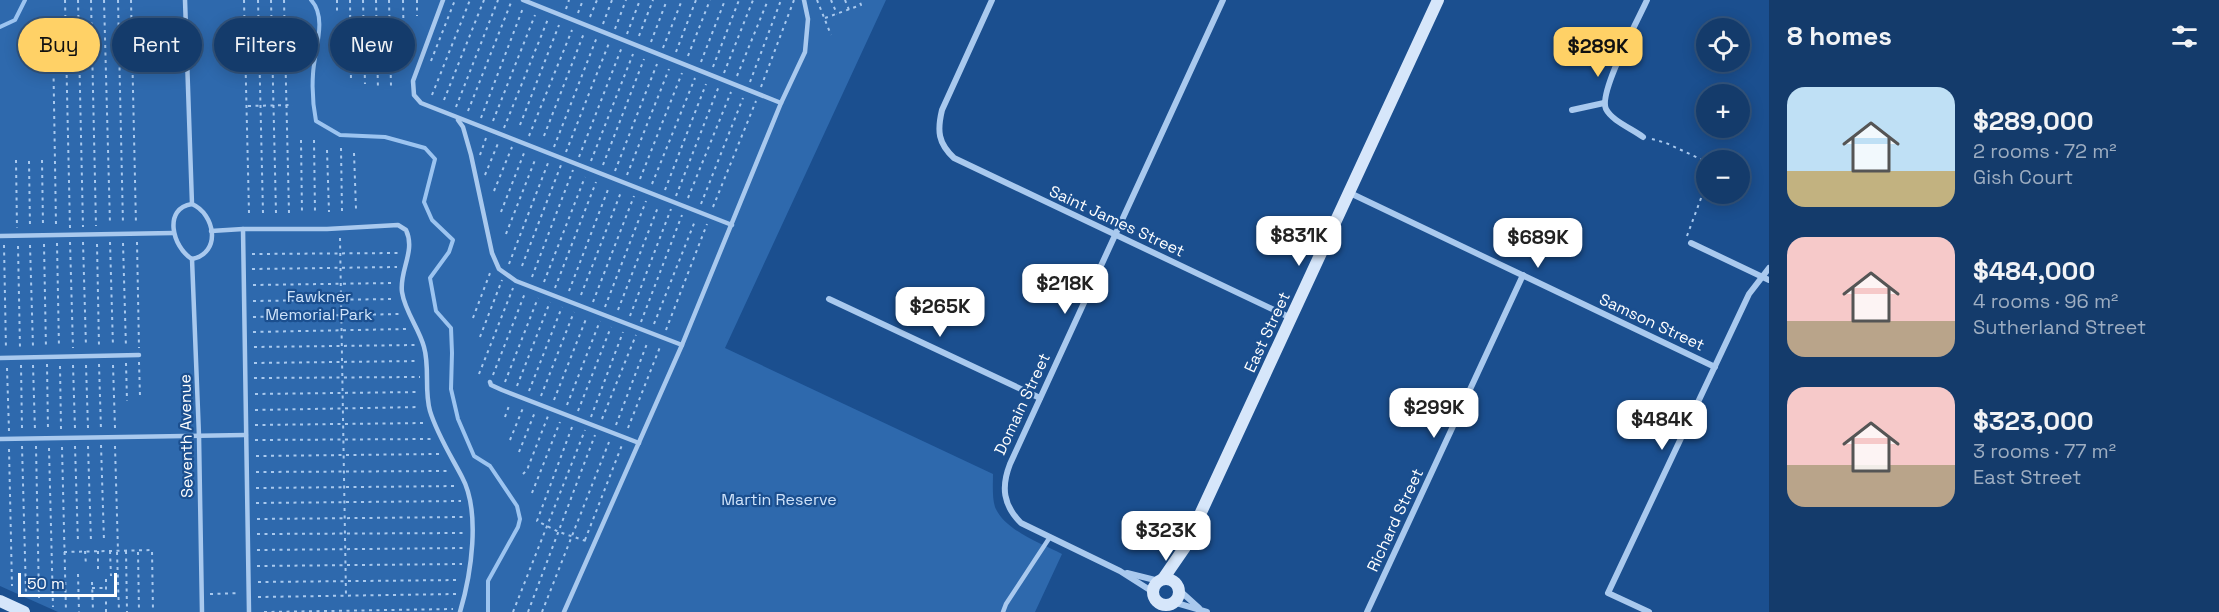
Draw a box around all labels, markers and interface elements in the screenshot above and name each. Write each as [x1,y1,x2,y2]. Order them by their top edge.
chip: Buy [18,18,100,72]
chip: Rent [112,18,202,72]
chip: Filters [214,18,318,72]
chip: New [330,18,415,72]
map controls [1696,18,1750,204]
button: locate [1696,18,1750,72]
text: 8 homes [1787,19,1892,53]
icon: filters [2168,20,2201,53]
pin: $289K [1556,27,1640,78]
text: $289K [1568,33,1628,59]
button: + [1696,84,1750,138]
text: $289,000 [1973,104,2093,138]
icon: home [1835,111,1907,183]
text: 2 rooms · 72 m² [1973,138,2117,164]
button: − [1696,150,1750,204]
text: Gish Court [1973,164,2073,190]
street label: Saint James Street [1046,180,1188,262]
pin: $831K [1257,216,1341,267]
pin: $689K [1496,218,1580,269]
text: $831K [1270,222,1328,248]
text: $689K [1507,224,1569,250]
text: $484,000 [1973,254,2095,288]
icon: home [1835,261,1907,333]
pin: $218K [1023,264,1107,315]
text: $218K [1036,270,1094,296]
park label: Fawkner Memorial Park [265,286,373,325]
pin: $265K [898,287,982,338]
street label: East Street [1239,288,1295,376]
street label: Samson Street [1596,288,1708,356]
text: 4 rooms · 96 m² [1973,288,2118,314]
text: $265K [910,293,970,319]
text: Sutherland Street [1973,314,2146,340]
street label: Domain Street [989,350,1055,458]
street label: Seventh Avenue [174,374,198,498]
pin: $299K [1392,388,1476,439]
text: $299K [1403,394,1465,420]
pin: $484K [1620,400,1704,451]
text: $323,000 [1973,404,2094,438]
text: $484K [1631,406,1693,432]
icon: home [1835,411,1907,483]
text: 3 rooms · 77 m² [1973,438,2116,464]
text: East Street [1973,464,2081,490]
street label: Richard Street [1362,465,1428,575]
park label: Martin Reserve [721,489,837,510]
pin: $323K [1124,511,1208,562]
text: $323K [1136,517,1196,543]
scale bar [18,570,117,598]
text: 50 m [27,573,65,594]

